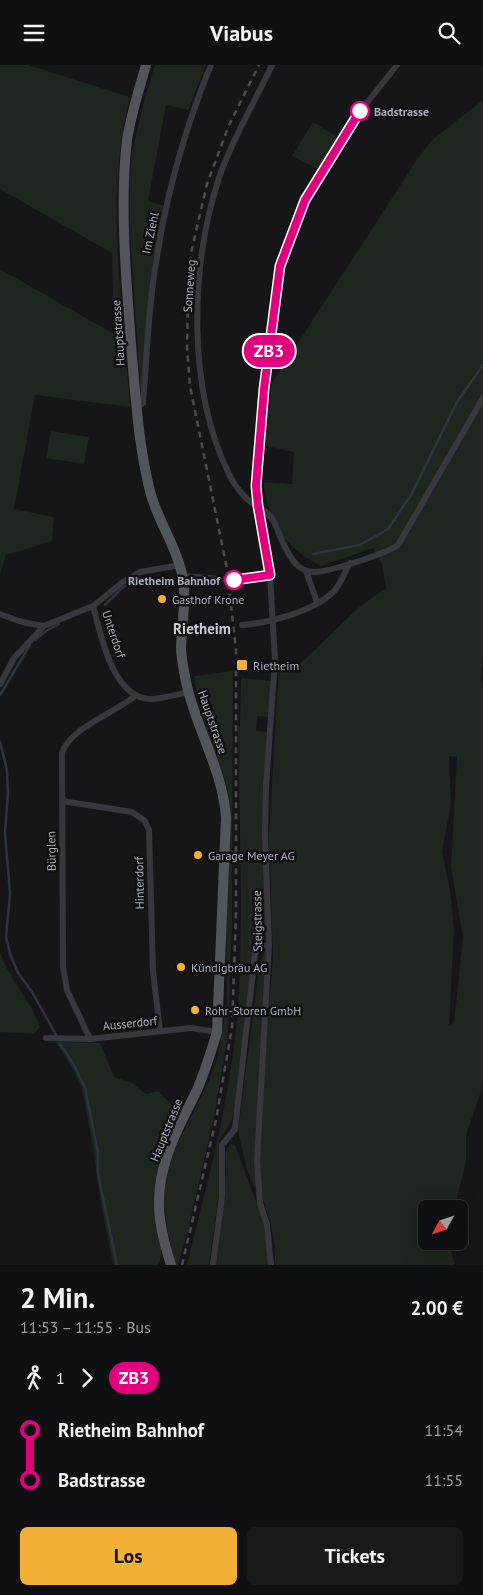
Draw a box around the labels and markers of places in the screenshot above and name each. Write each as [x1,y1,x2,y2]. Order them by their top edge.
marker: Badstrasse [350,101,370,121]
place label: Badstrasse [374,104,429,119]
marker: Rietheim Bahnhof [224,570,244,590]
place label: Rietheim Bahnhof [128,573,221,588]
place label: Gasthof Krone [172,592,244,607]
marker: Gasthof Krone [156,593,168,605]
marker: Rietheim [235,658,249,672]
place label: Rietheim [253,658,299,673]
place label: Garage Meyer AG [208,848,295,863]
marker: Garage Meyer AG [192,849,204,861]
place label: Kündigbräu AG [191,960,267,975]
marker: Kündigbräu AG [175,961,187,973]
place label: Rohr-Storen GmbH [205,1003,301,1018]
marker: Rohr-Storen GmbH [189,1004,201,1016]

